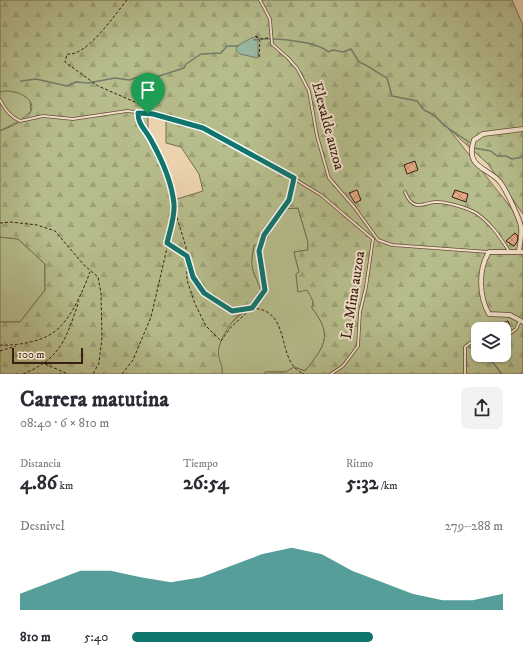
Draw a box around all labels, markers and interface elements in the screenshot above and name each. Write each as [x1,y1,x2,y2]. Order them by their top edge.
pin [131,73,165,114]
icon: arrive [137,79,159,101]
street label: Elexalde auzoa [307,80,349,173]
street label: La Mina auzoa [337,249,369,341]
map controls [471,322,511,362]
button: layers [471,322,511,362]
scale bar [12,346,83,365]
text: 100 m [18,348,44,362]
text: Carrera matutina [20,386,169,413]
button: share [461,387,503,429]
text: 08:40 · 6 × 810 m [20,415,109,431]
text: Distancia [20,457,61,471]
text: Tiempo [183,457,218,471]
text: Ritmo [346,457,373,471]
text: 4.86 [20,471,57,496]
text: 26:54 [183,471,229,496]
text: 5:32 [346,471,378,496]
text: km [57,479,73,493]
text: /km [378,479,398,493]
text: Desnivel [20,518,65,534]
text: 279–288 m [445,518,503,534]
text: 810 m [20,629,51,645]
text: 5:40 [84,629,108,645]

